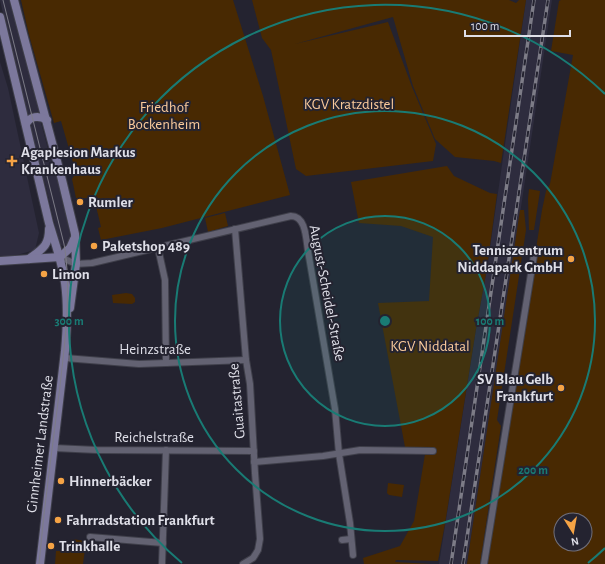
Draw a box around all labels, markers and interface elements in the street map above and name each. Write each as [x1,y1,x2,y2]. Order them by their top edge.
scale bar [465,12,570,38]
text: 100 m [471,20,499,32]
park label: KGV Kratzdistel [304,97,394,112]
park label: Friedhof Bockenheim [128,100,200,132]
place label: Agaplesion Markus Krankenhaus [21,145,136,177]
marker: Agaplesion Markus Krankenhaus [6,155,18,167]
place label: Rumler [88,195,133,210]
marker: Rumler [75,197,85,207]
street label: August-Scheidel-Straße [306,224,348,362]
place label: Paketshop 489 [102,239,190,254]
marker: Paketshop 489 [89,241,99,251]
place label: Tenniszentrum Niddapark GmbH [457,243,563,275]
marker: Tenniszentrum Niddapark GmbH [566,254,576,264]
place label: Limon [52,267,90,282]
marker: Limon [39,269,49,279]
centre of rings [378,314,392,328]
text: 300 m [54,315,84,327]
text: 100 m [476,315,504,327]
park label: KGV Niddatal [390,339,470,354]
street label: Heinzstraße [119,342,191,357]
street label: Guaitastraße [226,363,248,439]
place label: SV Blau Gelb Frankfurt [477,372,553,404]
street label: Ginnheimer Landstraße [24,374,56,514]
marker: SV Blau Gelb Frankfurt [556,383,566,393]
street label: Reichelstraße [114,430,194,445]
text: 200 m [518,464,548,476]
place label: Hinnerbäcker [69,474,152,489]
marker: Hinnerbäcker [56,476,66,486]
north arrow [553,512,593,552]
place label: Fahrradstation Frankfurt [66,513,215,528]
marker: Fahrradstation Frankfurt [53,515,63,525]
text: N [570,535,580,547]
place label: Trinkhalle [59,539,120,554]
marker: Trinkhalle [46,541,56,551]

